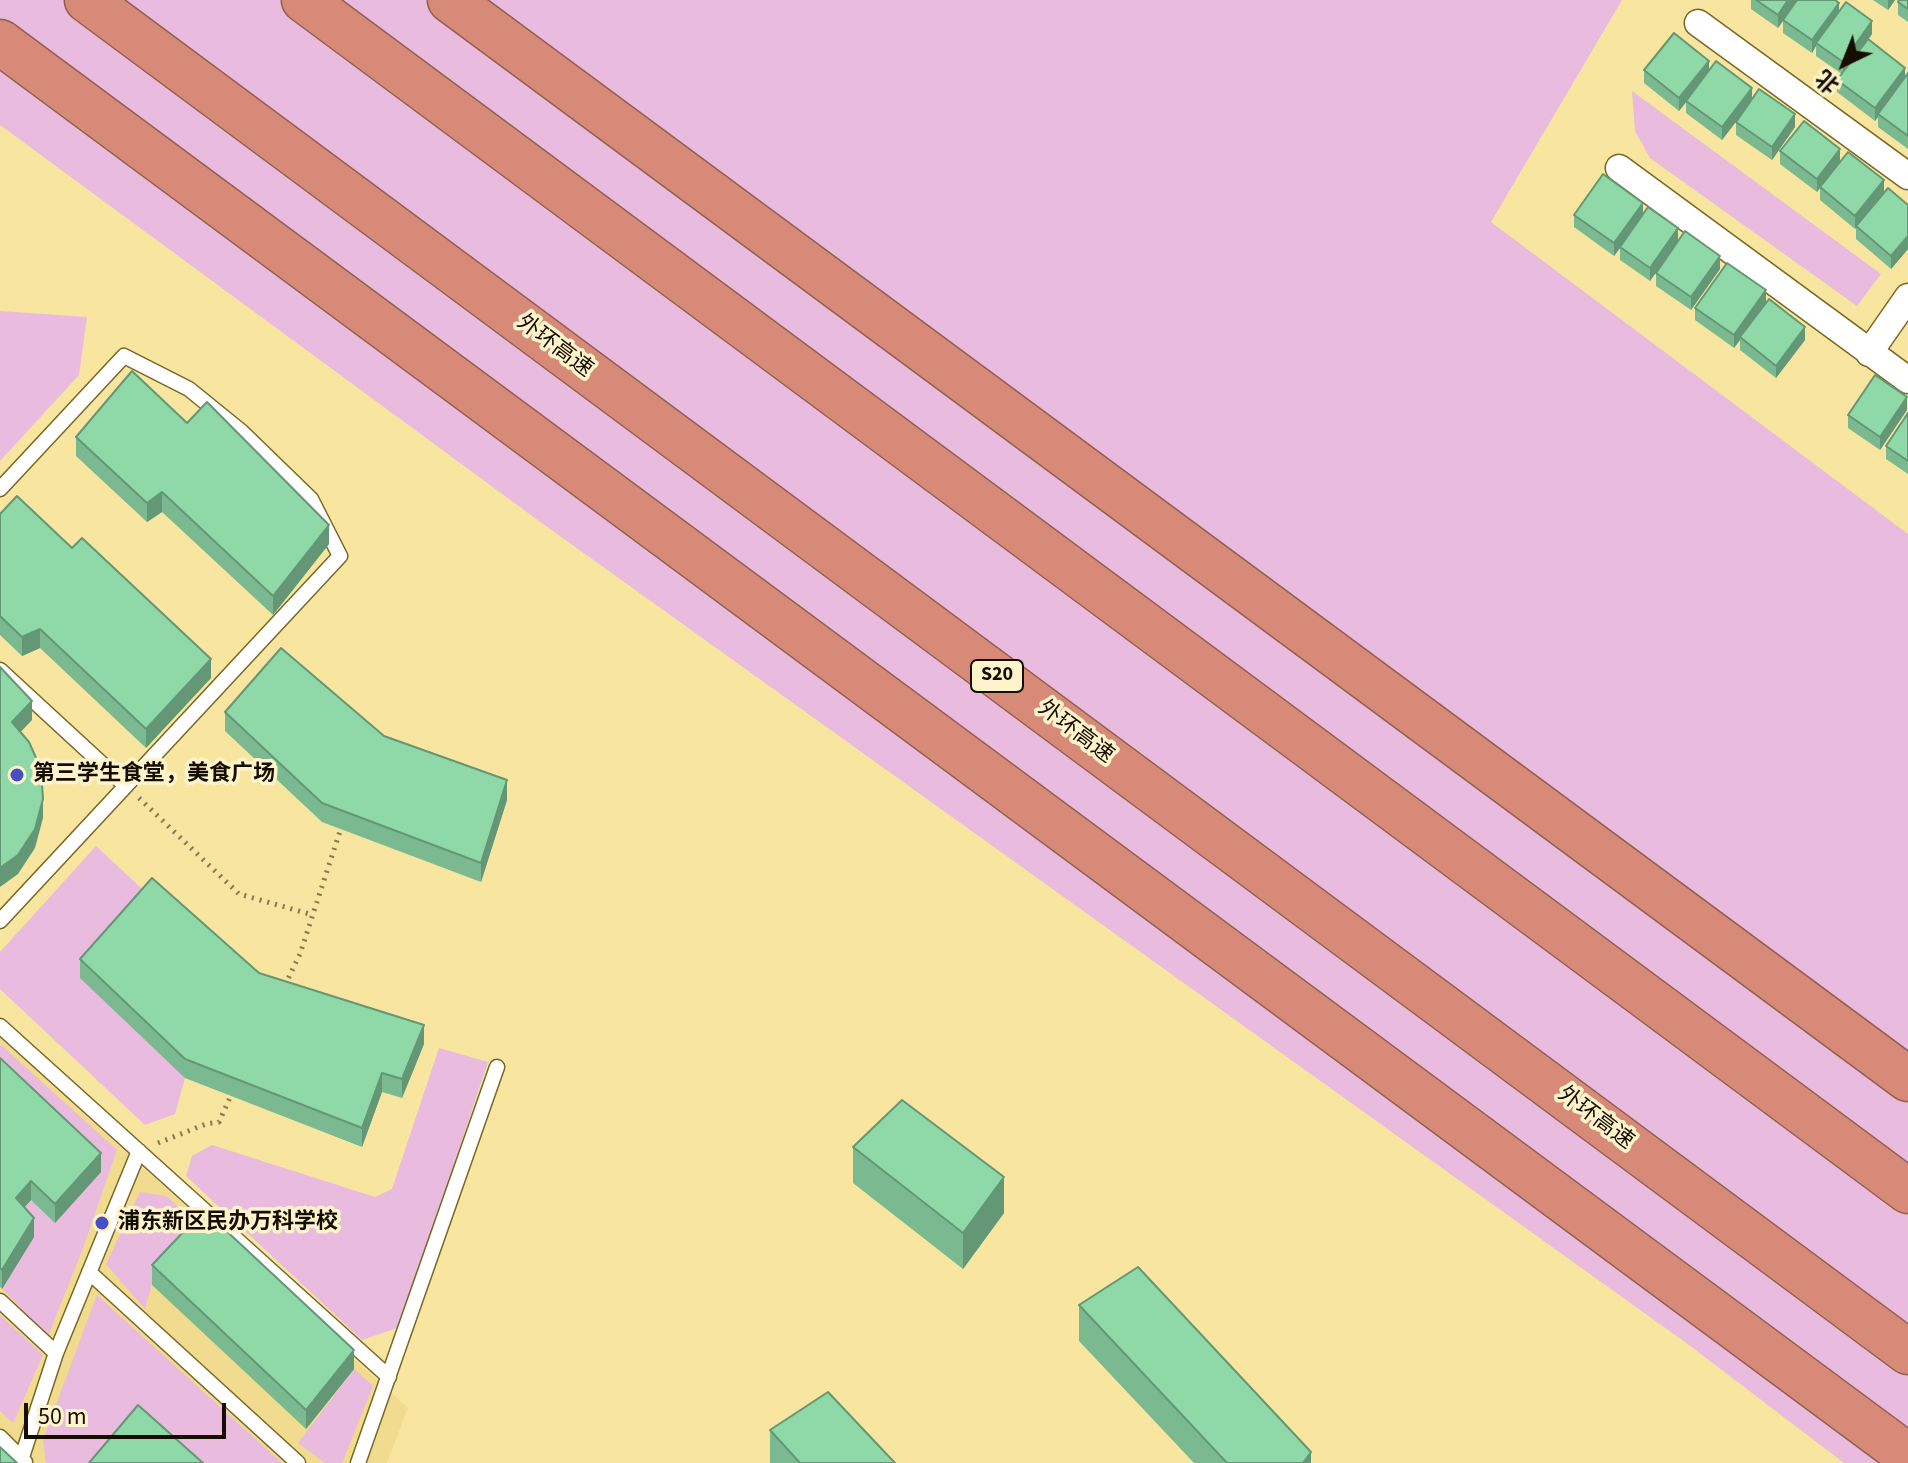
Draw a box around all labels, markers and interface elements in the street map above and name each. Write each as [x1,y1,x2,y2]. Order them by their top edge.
north arrow [1804,24,1884,104]
text: 北 [1809,62,1847,101]
street label: 外环高速 [511,310,597,384]
road number: S20 [971,660,1023,692]
street label: 外环高速 [1032,696,1118,770]
place label: 第三学生食堂，美食广场 [33,762,275,788]
marker: 第三学生食堂，美食广场 [8,766,26,784]
street label: 外环高速 [1552,1082,1638,1156]
place label: 浦东新区民办万科学校 [118,1210,338,1236]
marker: 浦东新区民办万科学校 [93,1214,111,1232]
scale bar [28,1387,230,1437]
text: 50 m [38,1399,87,1434]

